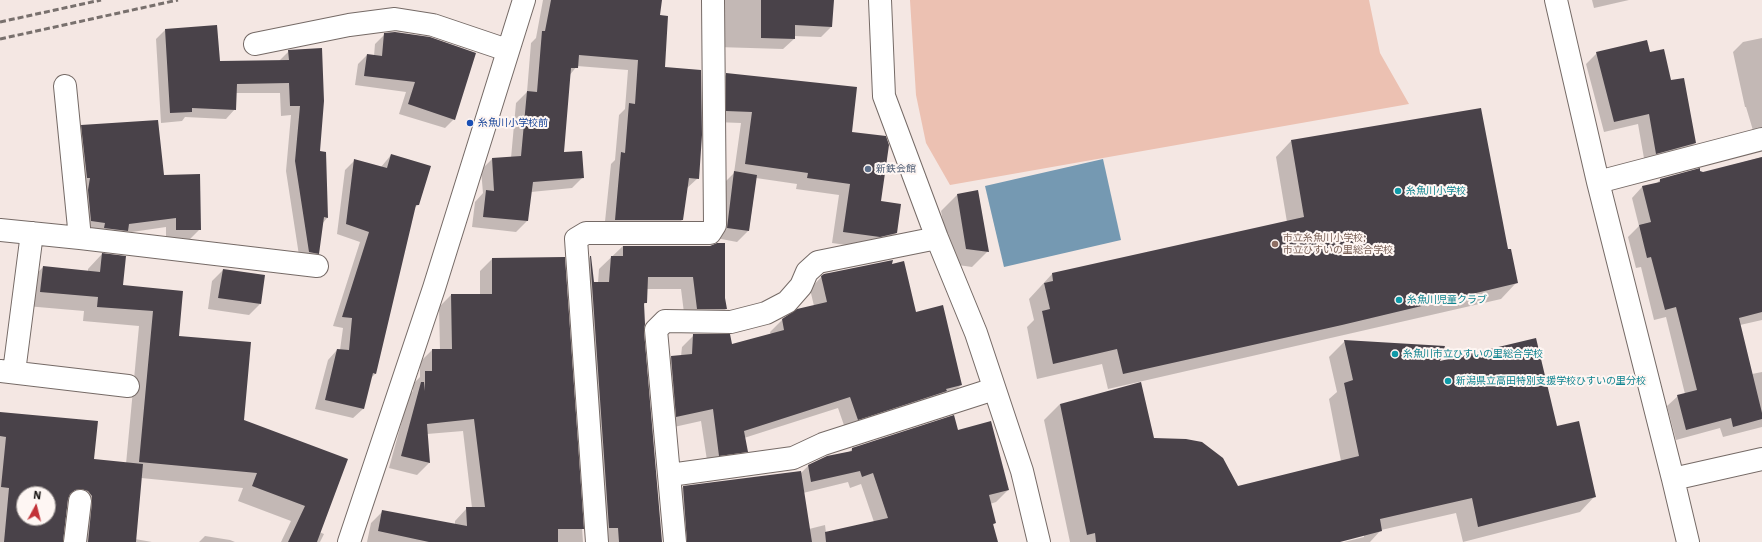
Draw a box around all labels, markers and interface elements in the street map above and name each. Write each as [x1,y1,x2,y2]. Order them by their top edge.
place label: 糸魚川小学校前 [478,117,548,129]
marker: 糸魚川小学校前 [465,118,475,128]
place label: 新鉄会館 [876,163,916,175]
marker: 新鉄会館 [863,164,873,174]
place label: 糸魚川小学校 [1406,185,1466,197]
marker: 糸魚川小学校 [1393,186,1403,196]
place label: 市立糸魚川小学校; 市立ひすいの里総合学校 [1283,232,1393,256]
marker: 市立糸魚川小学校; 市立ひすいの里総合学校 [1270,239,1280,249]
place label: 糸魚川児童クラブ [1407,294,1487,306]
marker: 糸魚川児童クラブ [1394,295,1404,305]
place label: 糸魚川市立ひすいの里総合学校 [1403,348,1543,360]
marker: 糸魚川市立ひすいの里総合学校 [1390,349,1400,359]
place label: 新潟県立高田特別支援学校ひすいの里分校 [1456,375,1646,387]
marker: 新潟県立高田特別支援学校ひすいの里分校 [1443,376,1453,386]
north arrow [16,486,56,526]
text: N [33,488,42,503]

